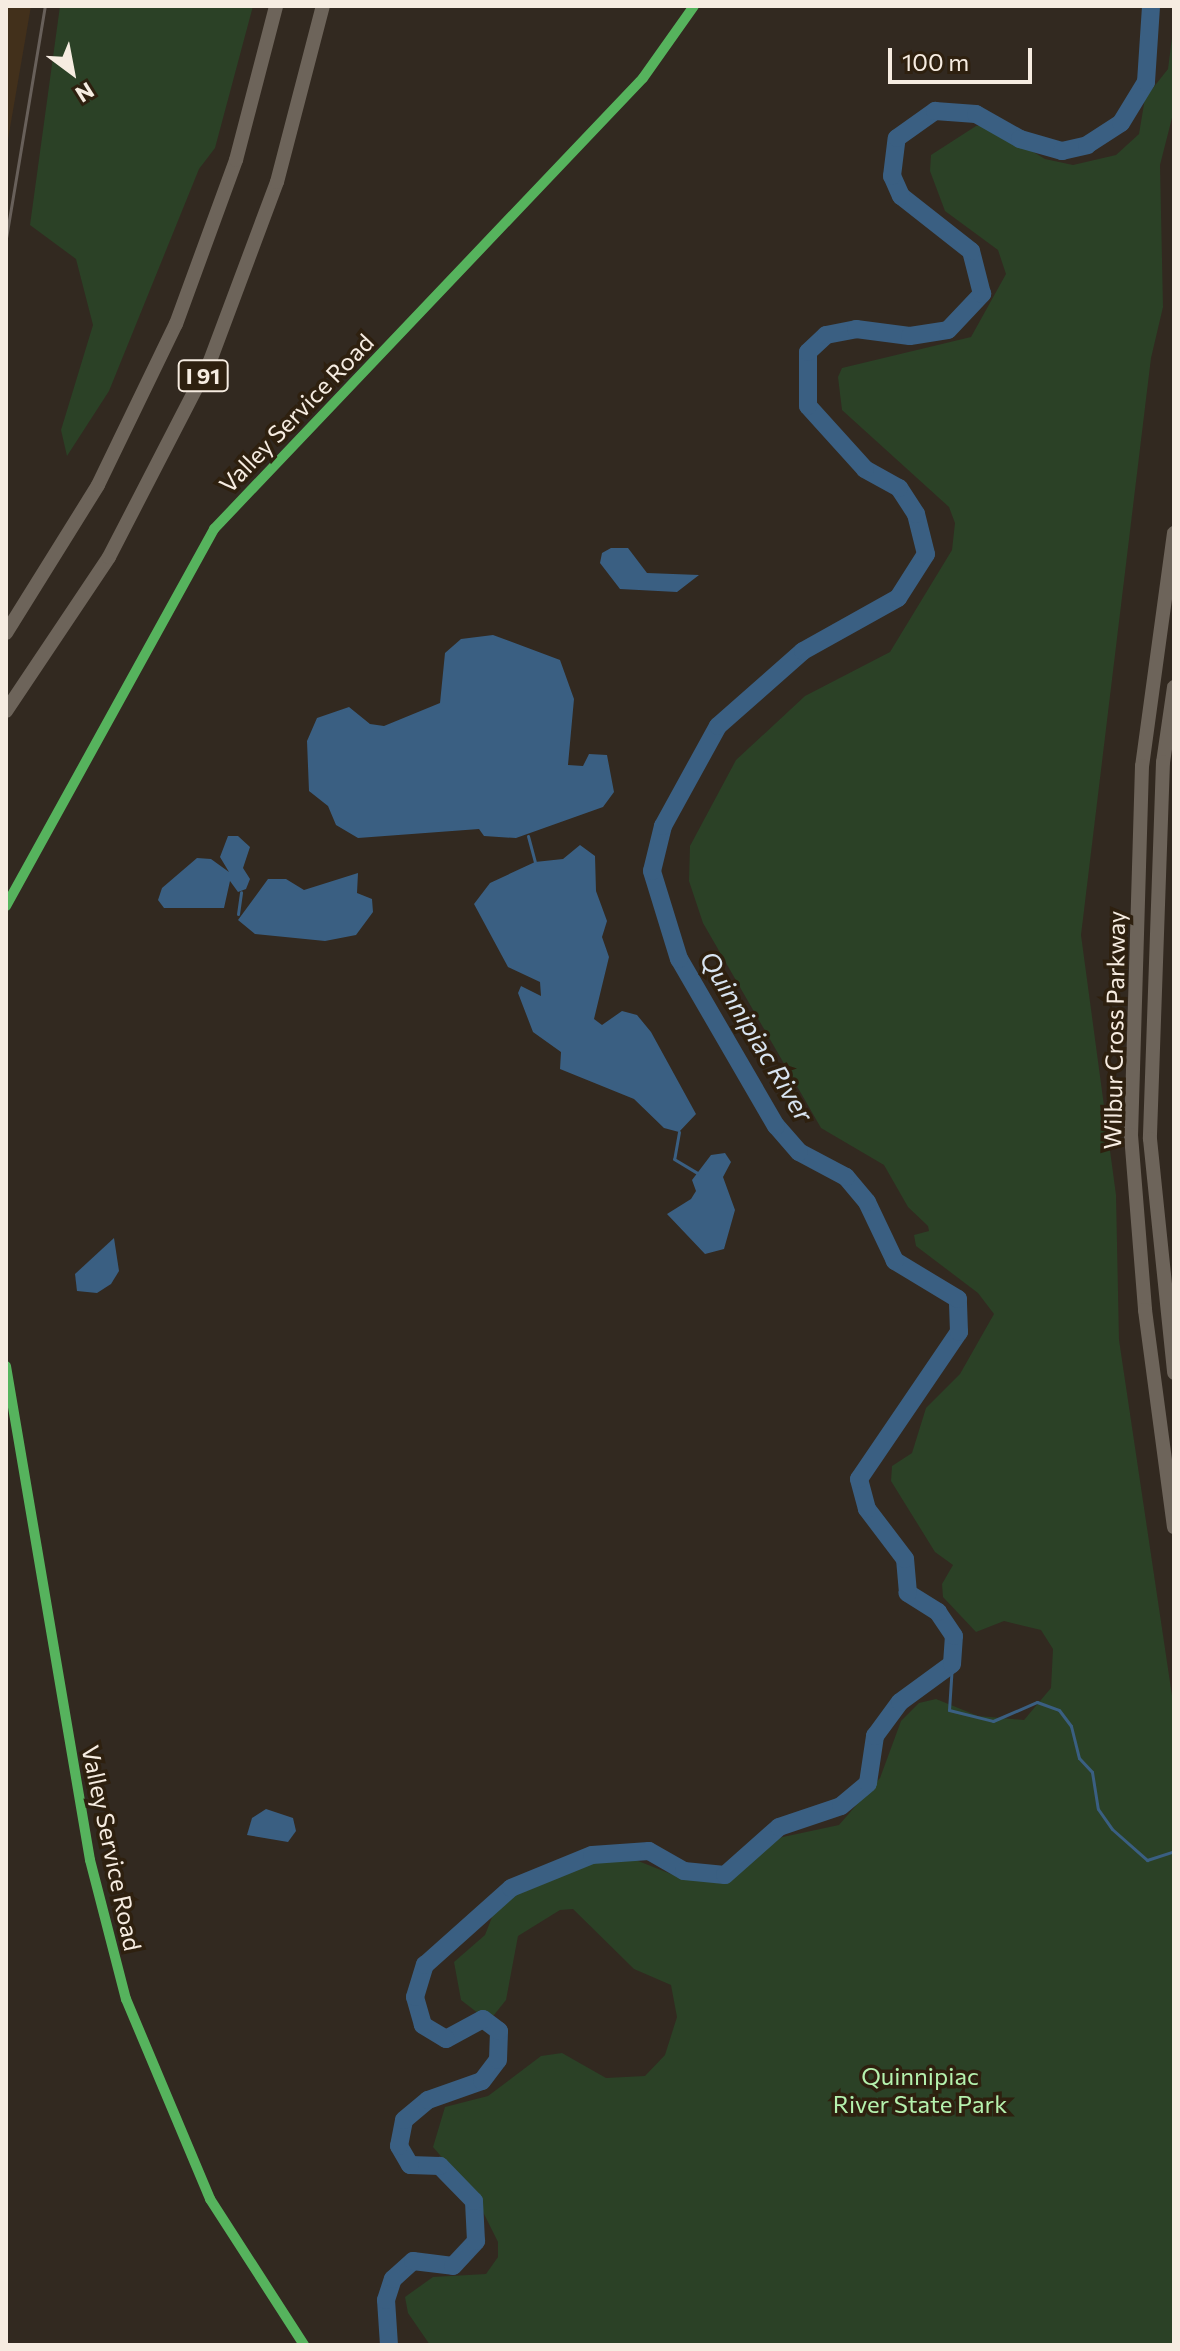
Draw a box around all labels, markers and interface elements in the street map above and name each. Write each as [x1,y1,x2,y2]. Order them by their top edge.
north arrow [32,32,112,112]
scale bar [892,32,1036,82]
text: 100 m [902,47,969,76]
text: N [71,77,99,109]
street label: Valley Service Road [213,328,379,498]
road number: I 91 [177,358,229,394]
street label: Wilbur Cross Parkway [1098,911,1130,1149]
water label: Quinnipiac River [694,945,820,1127]
street label: Valley Service Road [76,1743,148,1953]
park label: Quinnipiac River State Park [833,2062,1007,2118]

